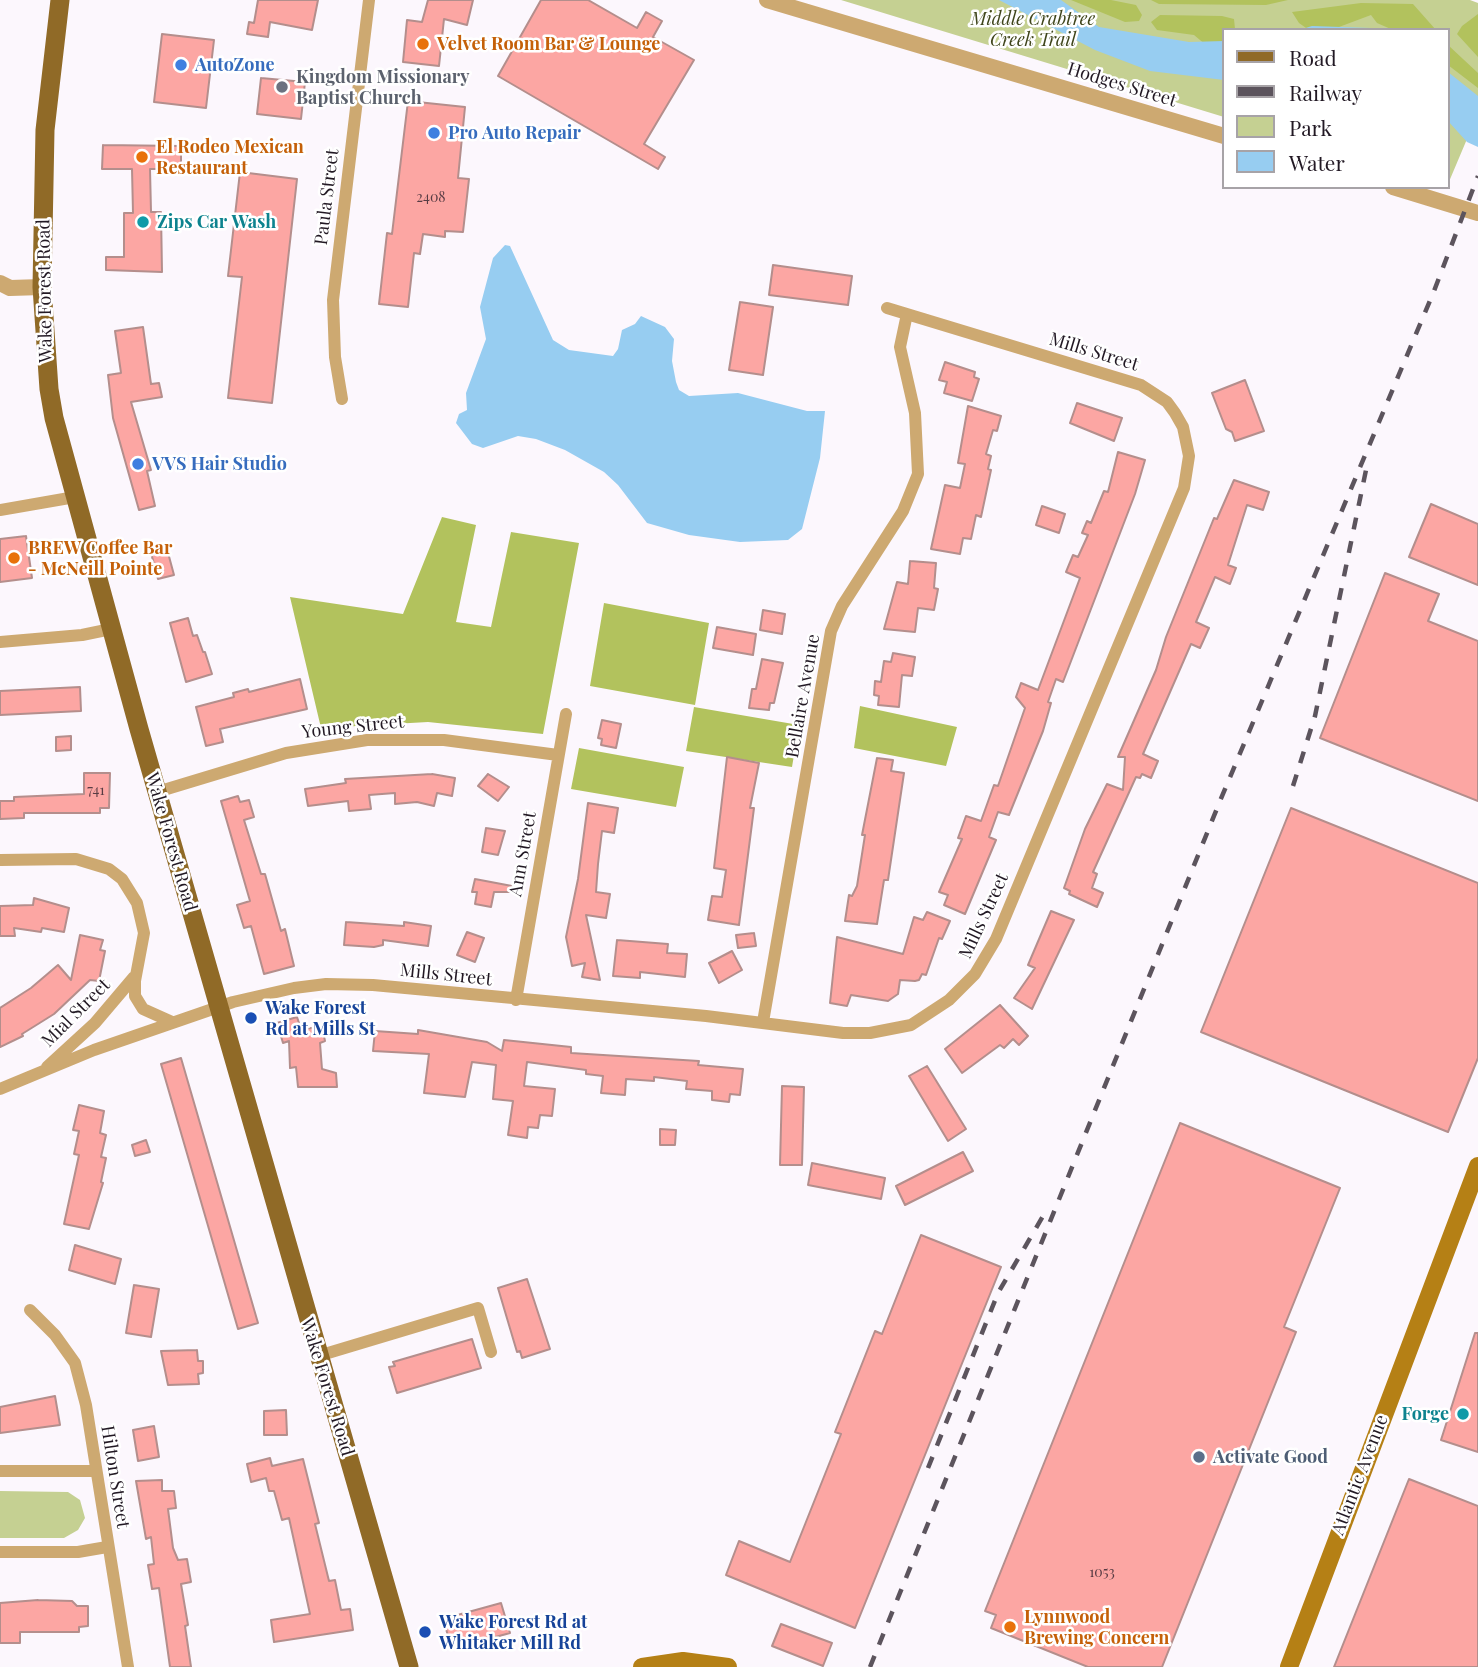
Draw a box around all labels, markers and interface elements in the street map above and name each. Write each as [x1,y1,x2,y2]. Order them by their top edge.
park label: Middle Crabtree Creek Trail [971,8,1095,50]
legend [1222,28,1450,189]
place label: Velvet Room Bar & Lounge [437,33,660,55]
marker: Velvet Room Bar & Lounge [415,36,431,52]
text: Road [1289,43,1337,71]
place label: AutoZone [195,54,275,76]
marker: AutoZone [173,57,189,73]
street label: Hodges Street [1065,58,1179,112]
place label: Kingdom Missionary Baptist Church [296,66,469,108]
text: Railway [1289,78,1362,106]
marker: Kingdom Missionary Baptist Church [274,79,290,95]
text: Park [1289,113,1332,141]
place label: Pro Auto Repair [448,122,581,144]
marker: Pro Auto Repair [426,125,442,141]
place label: El Rodeo Mexican Restaurant [156,136,304,178]
street label: Paula Street [310,148,344,246]
text: Water [1289,148,1345,176]
marker: El Rodeo Mexican Restaurant [134,149,150,165]
house number: 2408 [416,190,446,206]
place label: Zips Car Wash [157,211,276,233]
marker: Zips Car Wash [135,214,151,230]
street label: Wake Forest Road [33,219,57,363]
street label: Mills Street [1047,328,1141,376]
place label: VVS Hair Studio [152,453,287,475]
marker: VVS Hair Studio [130,456,146,472]
place label: BREW Coffee Bar - McNeill Pointe [28,537,172,580]
marker: BREW Coffee Bar - McNeill Pointe [6,550,22,566]
street label: Bellaire Avenue [781,632,825,760]
street label: Young Street [301,711,405,743]
street label: Wake Forest Road [141,770,201,914]
house number: 741 [87,783,105,799]
street label: Ann Street [505,810,541,898]
street label: Mills Street [955,870,1013,962]
street label: Mills Street [399,959,493,991]
street label: Mial Street [37,974,115,1052]
place label: Wake Forest Rd at Mills St [265,997,375,1040]
marker: Wake Forest Rd at Mills St [243,1010,259,1026]
street label: Wake Forest Road [296,1315,358,1459]
place label: Forge [1401,1403,1449,1425]
marker: Forge [1455,1406,1471,1422]
street label: Atlantic Avenue [1327,1412,1393,1538]
street label: Hilton Street [96,1424,134,1530]
place label: Activate Good [1213,1446,1328,1468]
marker: Activate Good [1191,1449,1207,1465]
house number: 1053 [1089,1565,1115,1581]
place label: Lynnwood Brewing Concern [1024,1606,1169,1648]
place label: Wake Forest Rd at Whitaker Mill Rd [439,1611,587,1654]
marker: Lynnwood Brewing Concern [1002,1619,1018,1635]
marker: Wake Forest Rd at Whitaker Mill Rd [417,1624,433,1640]

